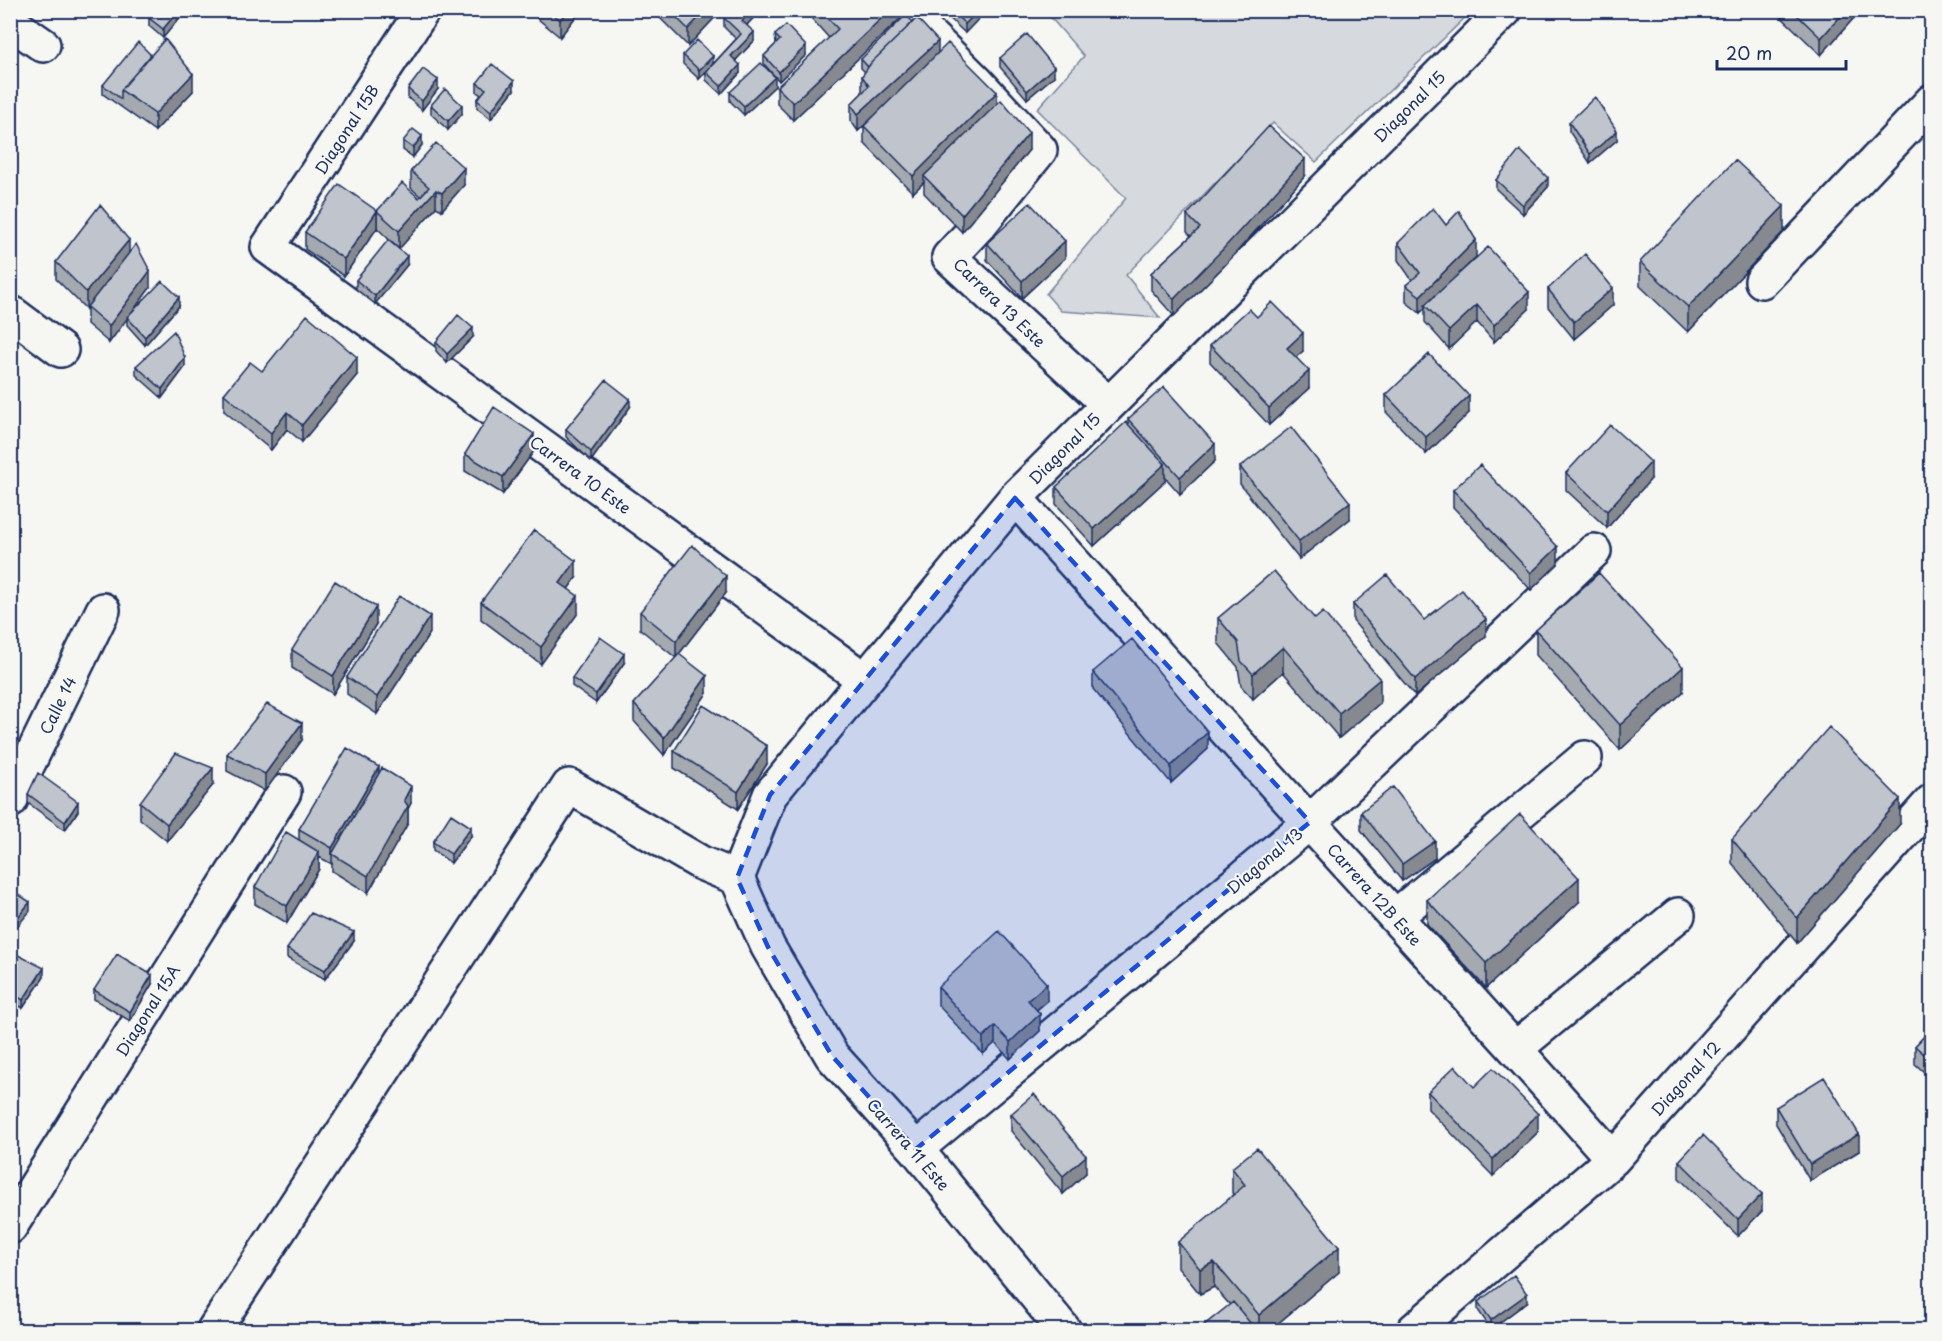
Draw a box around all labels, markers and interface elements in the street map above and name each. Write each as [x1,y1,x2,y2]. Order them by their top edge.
scale bar [1717,33,1846,71]
text: 20 m [1726,39,1772,66]
street label: Diagonal 15 [1368,65,1450,147]
street label: Diagonal 15B [308,79,384,179]
street label: Carrera 13 Este [948,252,1052,352]
street label: Diagonal 15 [1023,407,1105,489]
street label: Carrera 10 Este [525,429,637,519]
street label: Calle 14 [33,672,81,738]
street label: Diagonal 13 [1221,821,1307,899]
street label: Carrera 12B Este [1322,837,1428,951]
street label: Diagonal 15A [109,959,185,1061]
street label: Diagonal 12 [1645,1035,1725,1121]
street label: Carrera 11 Este [862,1092,956,1196]

